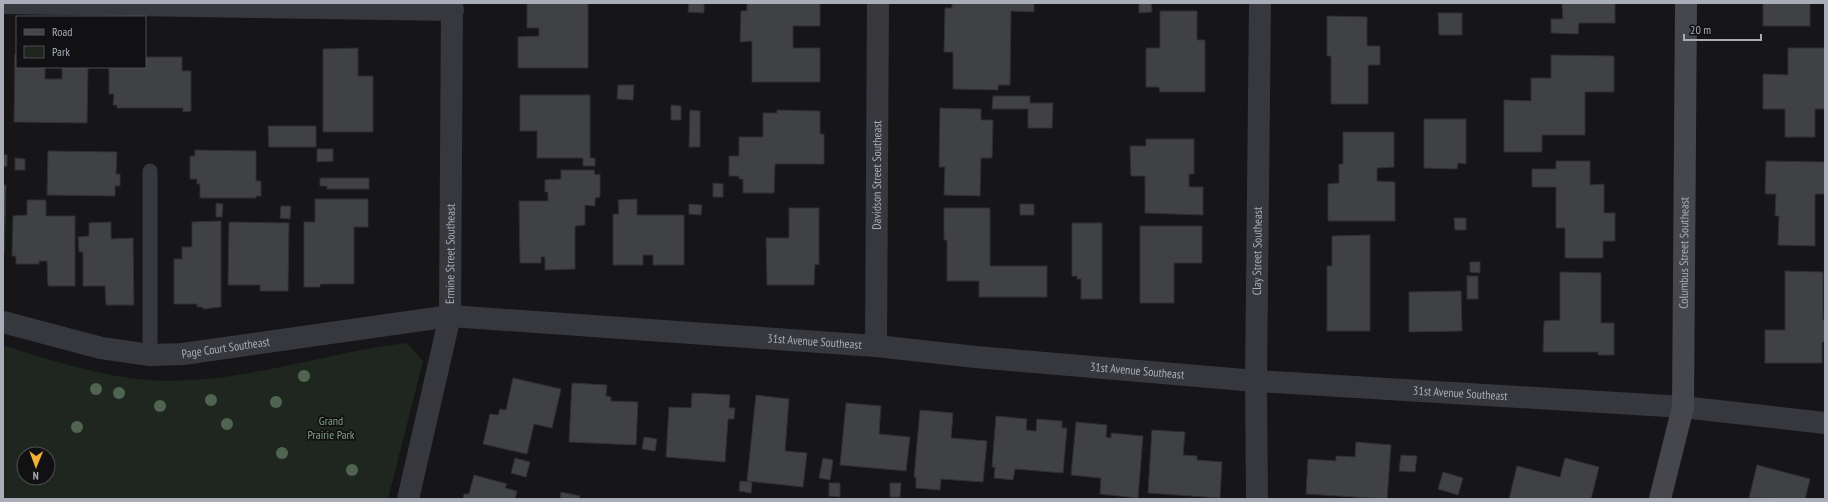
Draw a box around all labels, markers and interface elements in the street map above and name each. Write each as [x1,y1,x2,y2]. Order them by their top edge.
legend [16,16,146,68]
scale bar [1684,16,1761,42]
text: 20 m [1690,22,1711,37]
text: Road [52,24,72,39]
text: Park [52,44,70,59]
street label: Davidson Street Southeast [869,120,884,230]
street label: Columbus Street Southeast [1676,196,1692,309]
street label: Ermine Street Southeast [442,203,458,304]
street label: Clay Street Southeast [1249,206,1265,295]
street label: 31st Avenue Southeast [767,330,863,352]
street label: Page Court Southeast [181,334,271,361]
street label: 31st Avenue Southeast [1089,359,1186,382]
street label: 31st Avenue Southeast [1413,383,1509,403]
park label: Grand Prairie Park [307,413,355,442]
north arrow [16,446,56,486]
text: N [33,469,39,483]

